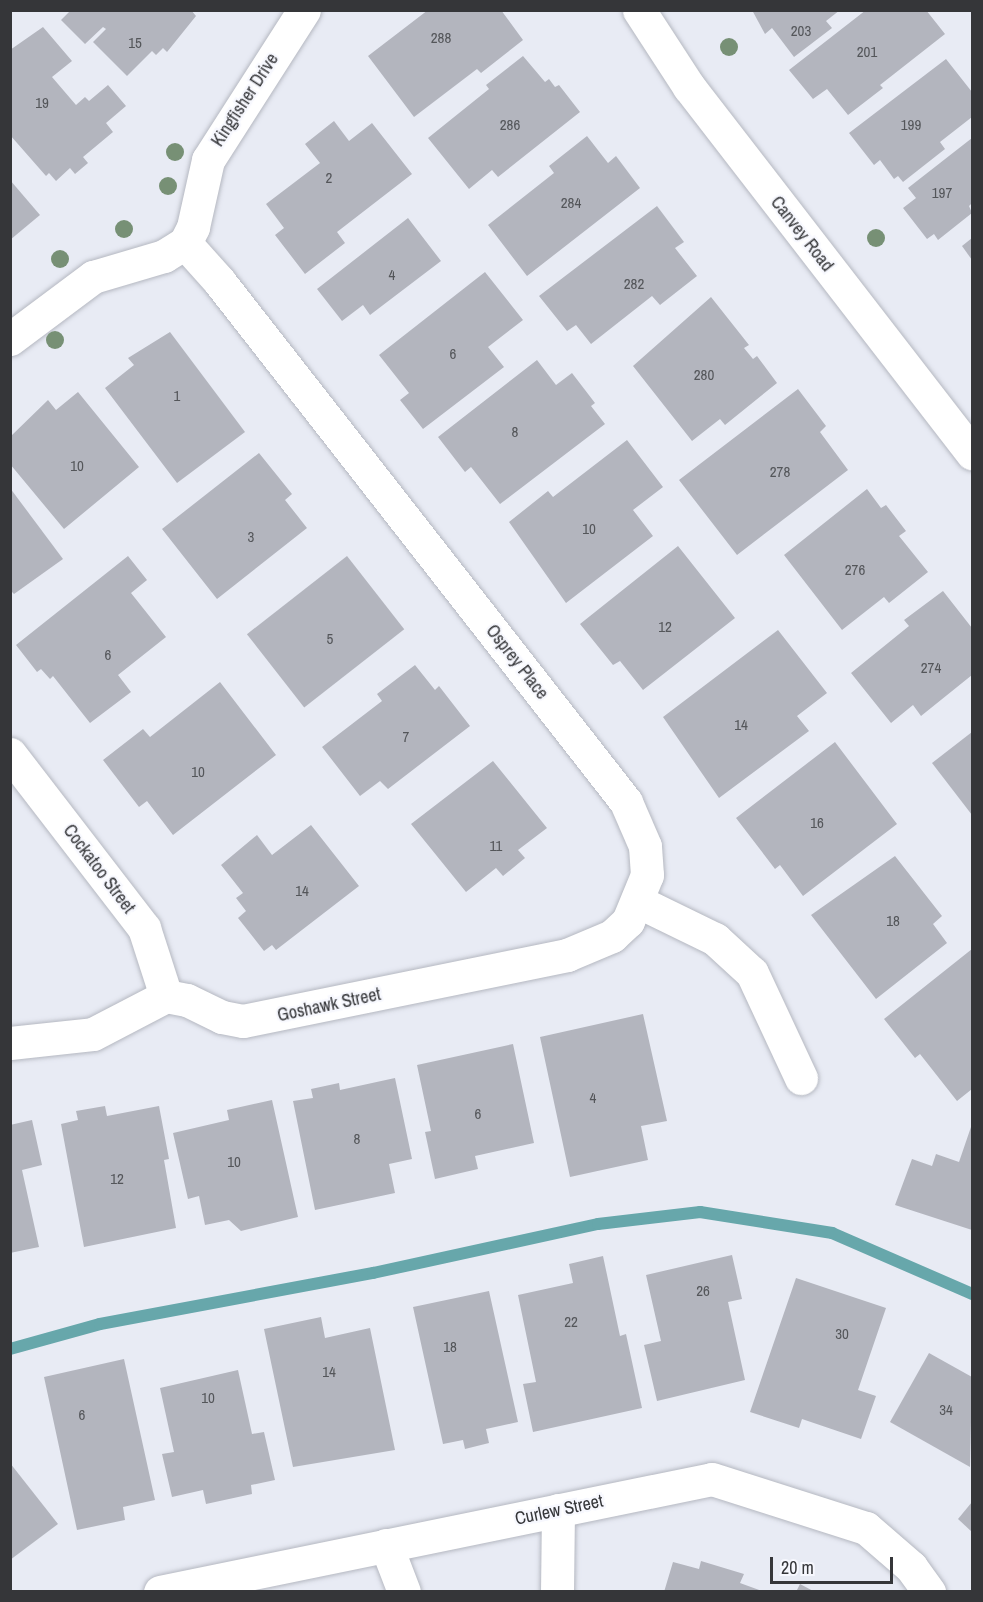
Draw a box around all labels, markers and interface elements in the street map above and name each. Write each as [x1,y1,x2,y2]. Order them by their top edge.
house number: 203 [791,22,811,40]
house number: 288 [431,29,451,47]
house number: 15 [128,34,142,52]
house number: 201 [857,43,877,61]
street label: Kingfisher Drive [207,49,283,151]
house number: 19 [35,94,49,112]
house number: 286 [500,116,520,134]
house number: 199 [901,116,921,134]
house number: 2 [326,169,332,187]
house number: 197 [932,184,952,202]
street label: Canvey Road [766,192,838,276]
house number: 284 [561,194,581,212]
house number: 4 [389,266,395,284]
house number: 282 [624,275,644,293]
house number: 6 [450,345,456,363]
house number: 280 [694,366,714,384]
house number: 1 [174,387,180,405]
house number: 8 [512,423,518,441]
house number: 10 [70,457,84,475]
house number: 278 [770,463,790,481]
house number: 10 [582,520,596,538]
house number: 3 [248,528,254,546]
house number: 276 [845,561,865,579]
house number: 12 [658,618,672,636]
street label: Osprey Place [481,620,553,704]
house number: 5 [327,630,333,648]
house number: 6 [105,646,111,664]
house number: 274 [921,659,941,677]
house number: 14 [734,716,748,734]
house number: 7 [403,728,409,746]
house number: 10 [191,763,205,781]
house number: 16 [810,814,824,832]
street label: Cockatoo Street [59,820,139,918]
house number: 11 [490,837,502,855]
house number: 14 [295,882,309,900]
house number: 18 [886,912,900,930]
street label: Goshawk Street [275,984,383,1026]
house number: 4 [590,1089,596,1107]
house number: 6 [475,1105,481,1123]
house number: 8 [354,1130,360,1148]
house number: 10 [227,1153,241,1171]
house number: 12 [110,1170,124,1188]
house number: 26 [696,1282,710,1300]
house number: 22 [564,1313,578,1331]
house number: 30 [835,1325,849,1343]
house number: 18 [443,1338,457,1356]
house number: 14 [322,1363,336,1381]
house number: 10 [201,1389,215,1407]
house number: 34 [939,1401,953,1419]
house number: 6 [79,1406,85,1424]
street label: Curlew Street [513,1490,605,1530]
scale bar [773,1545,896,1583]
text: 20 m [781,1555,814,1580]

